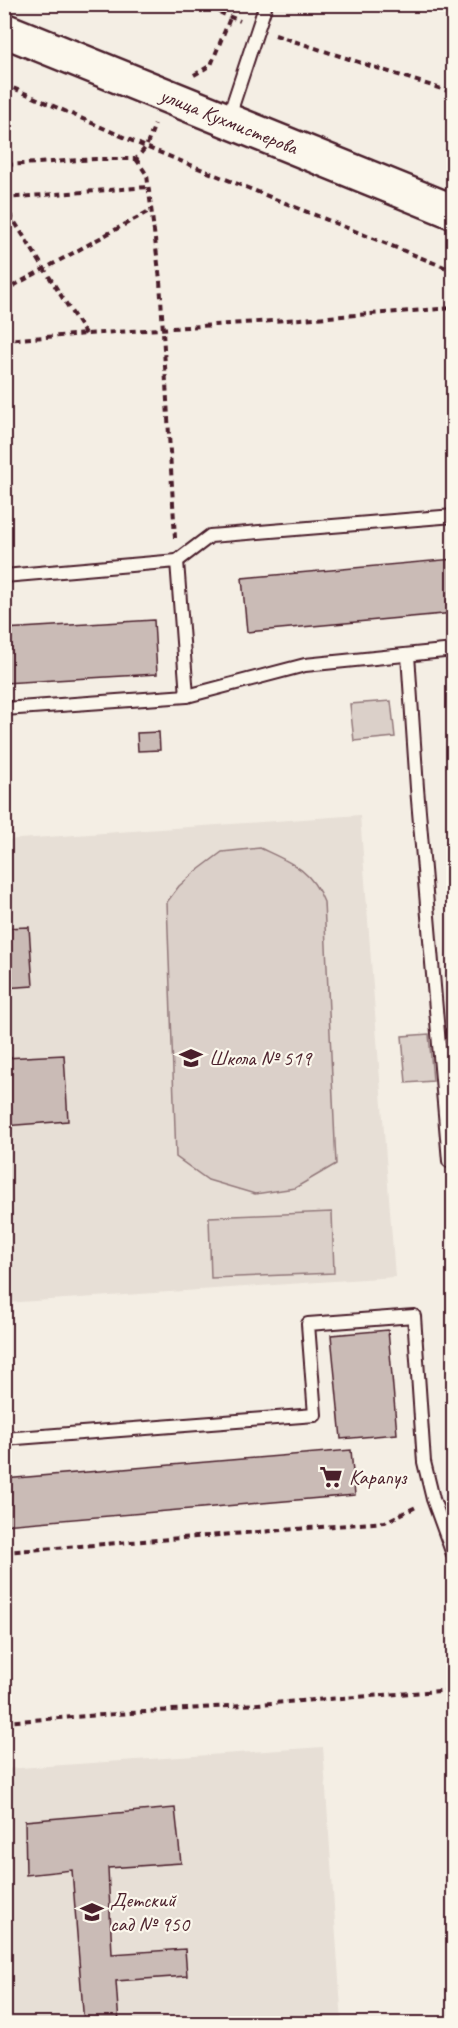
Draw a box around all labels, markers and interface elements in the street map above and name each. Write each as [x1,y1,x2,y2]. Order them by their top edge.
street label: улица Кухмистерова [155,81,303,161]
school or university icon: Школа № 519 [178,1045,204,1071]
place label: Школа № 519 [209,1045,313,1071]
supermarket icon: Карапуз [318,1464,344,1490]
place label: Карапуз [349,1464,408,1490]
place label: Детский сад № 950 [110,1887,191,1937]
school or university icon: Детский сад № 950 [79,1899,105,1925]

